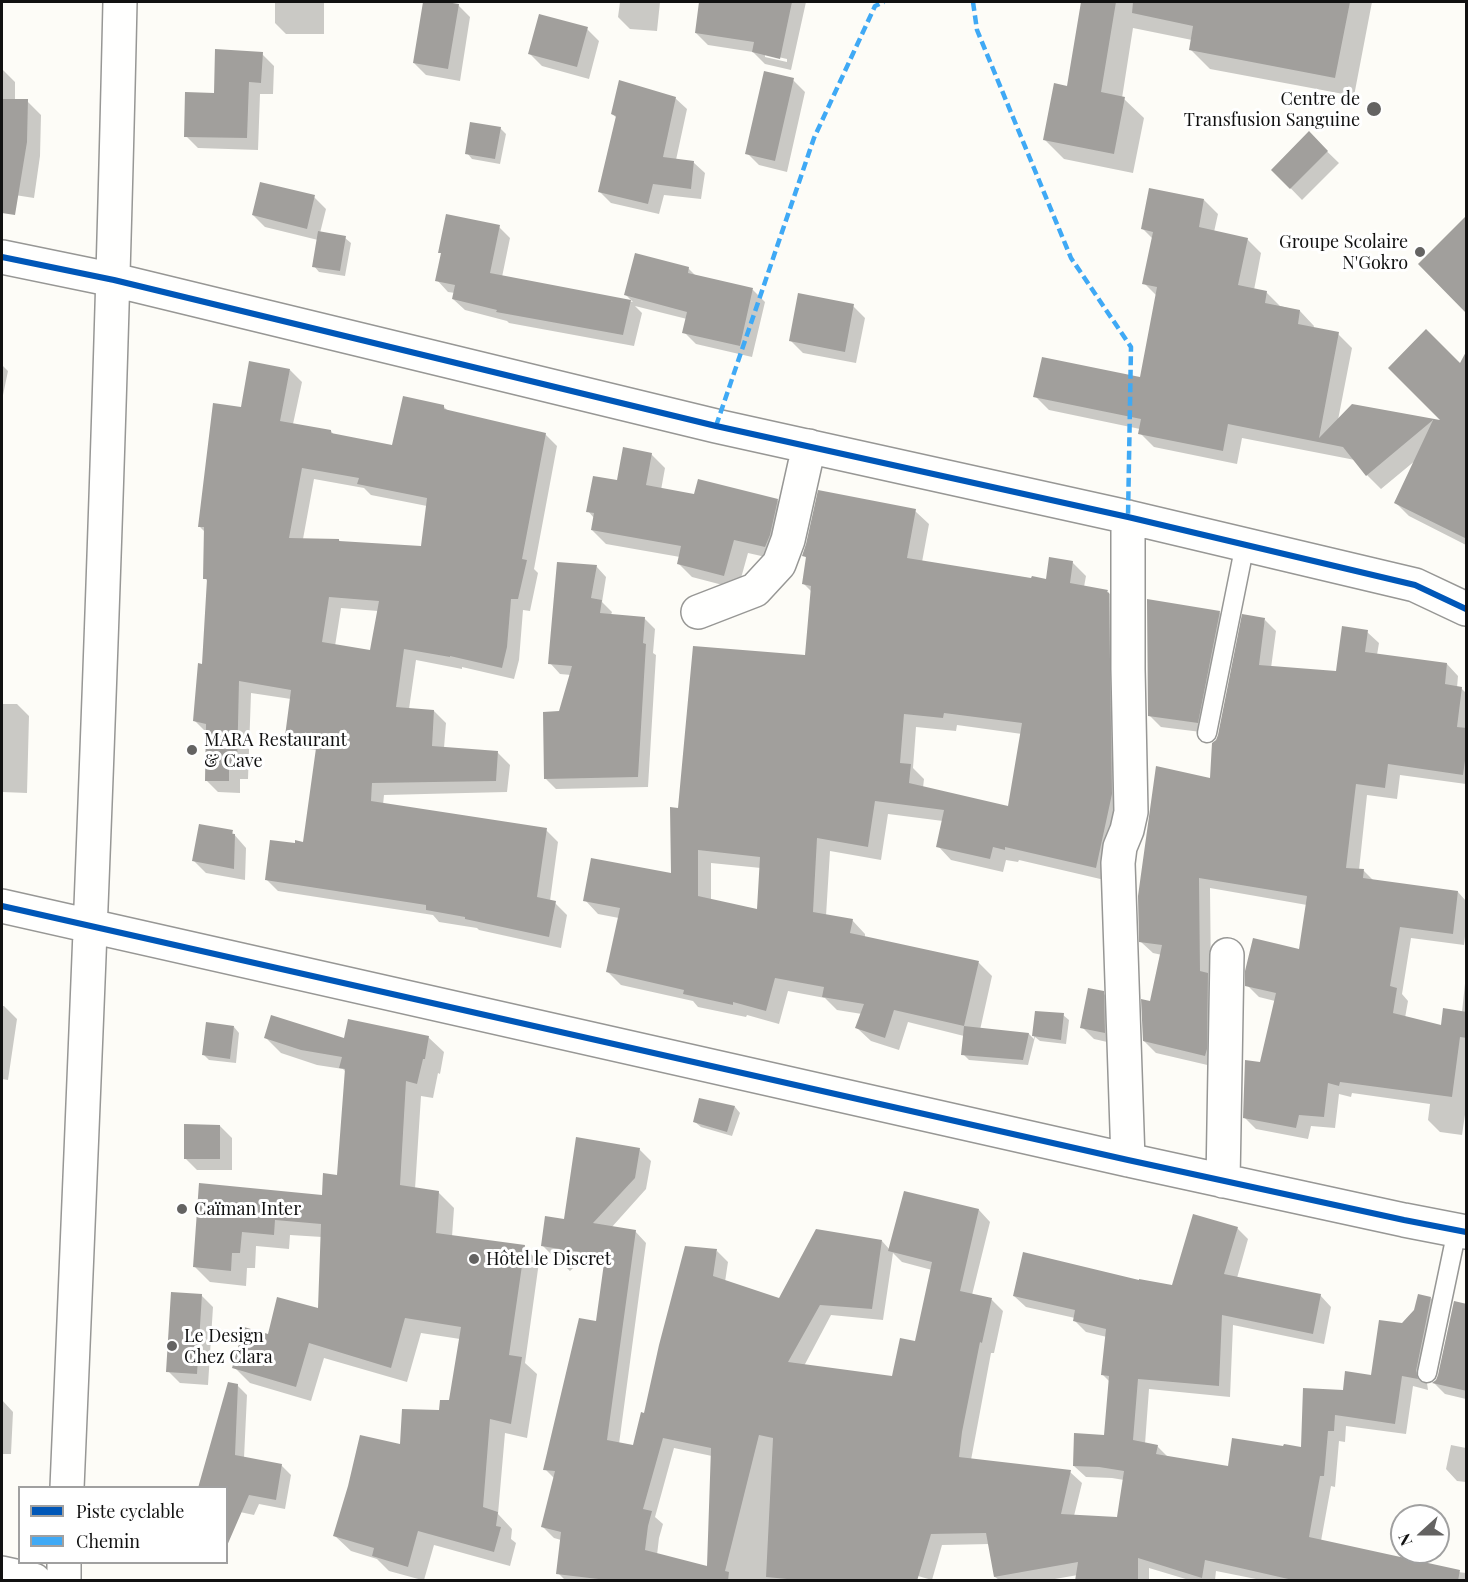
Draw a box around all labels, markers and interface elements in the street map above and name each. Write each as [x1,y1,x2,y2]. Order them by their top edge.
place label: Centre de Transfusion Sanguine [1184,88,1360,130]
marker: Centre de Transfusion Sanguine [1365,100,1383,118]
place label: Groupe Scolaire N'Gokro [1279,231,1408,274]
marker: Groupe Scolaire N'Gokro [1413,245,1427,259]
place label: MARA Restaurant & Cave [204,729,347,771]
marker: MARA Restaurant & Cave [185,743,199,757]
place label: Caïman Inter [194,1198,301,1220]
marker: Caïman Inter [175,1202,189,1216]
place label: Hôtel le Discret [486,1248,611,1270]
marker: Hôtel le Discret [467,1252,481,1266]
place label: Le Design Chez Clara [184,1325,273,1368]
marker: Le Design Chez Clara [165,1339,179,1353]
legend [18,1486,228,1564]
text: Piste cyclable [76,1499,184,1523]
north arrow [1390,1504,1450,1564]
text: Chemin [76,1529,140,1553]
text: N [1393,1531,1416,1549]

